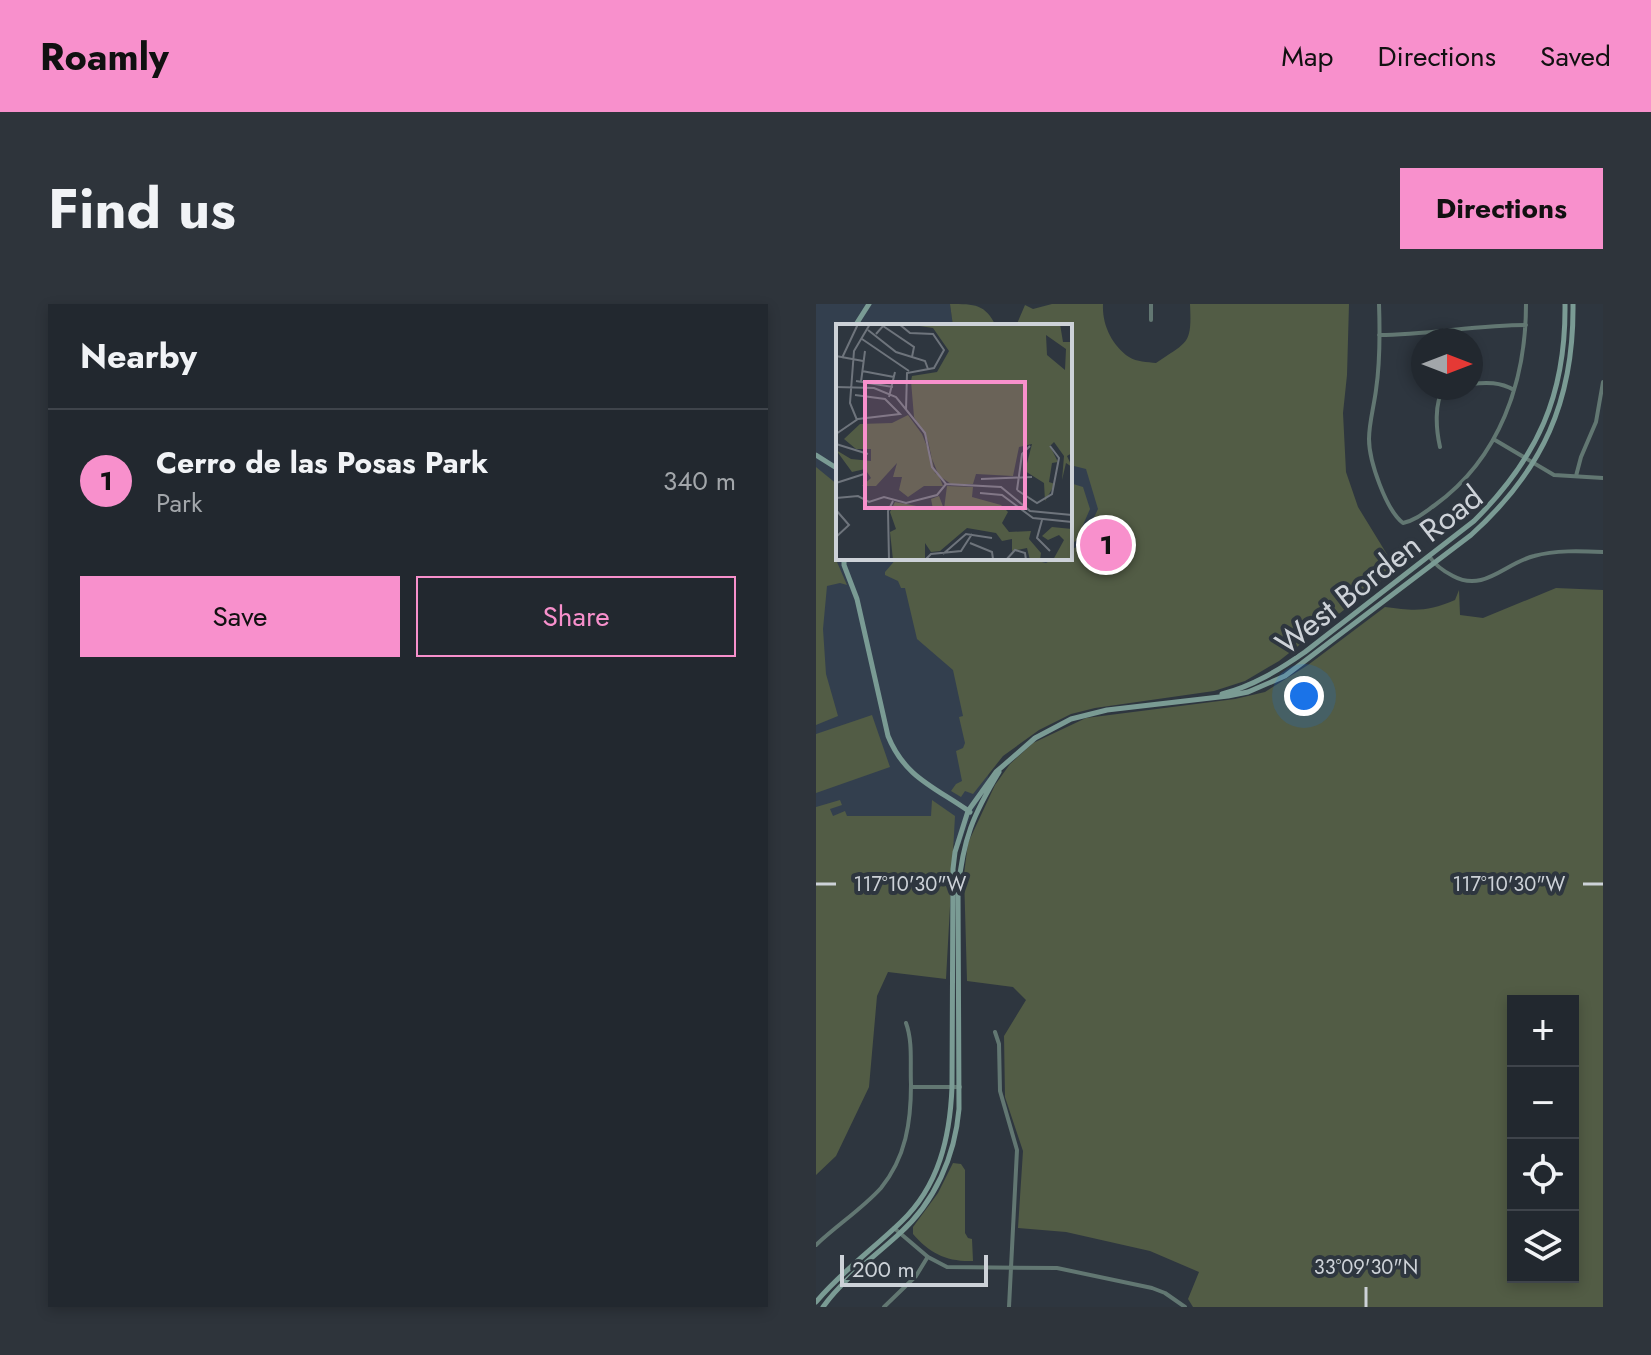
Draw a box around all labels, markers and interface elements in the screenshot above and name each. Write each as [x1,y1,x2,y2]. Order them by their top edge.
text: Roamly [40,29,169,84]
text: Map [1281,36,1333,77]
text: Directions [1377,36,1496,77]
text: Saved [1540,36,1611,77]
text: Find us [48,168,236,249]
button: Directions [1400,168,1603,249]
inset map [836,324,1072,560]
north arrow [1411,328,1483,400]
text: Nearby [80,332,197,381]
text: Cerro de las Posas Park [156,441,488,484]
text: 1 [99,462,113,500]
text: 340 m [663,462,736,500]
street label: West Borden Road [1265,474,1493,666]
text: Park [156,484,202,522]
pin: 1 [1080,515,1132,575]
button: Save [80,576,400,657]
button: Share [416,576,736,657]
your location [1284,676,1324,716]
text: 117°10'30"W [854,870,967,899]
text: 117°10'30"W [1453,870,1566,899]
map controls [1507,995,1579,1283]
button: + [1507,995,1579,1067]
button: − [1507,1067,1579,1139]
button: locate [1507,1139,1579,1211]
button: layers [1507,1211,1579,1283]
scale bar [840,1251,988,1287]
text: 200 m [852,1253,915,1285]
text: 33°09'30"N [1314,1253,1418,1282]

